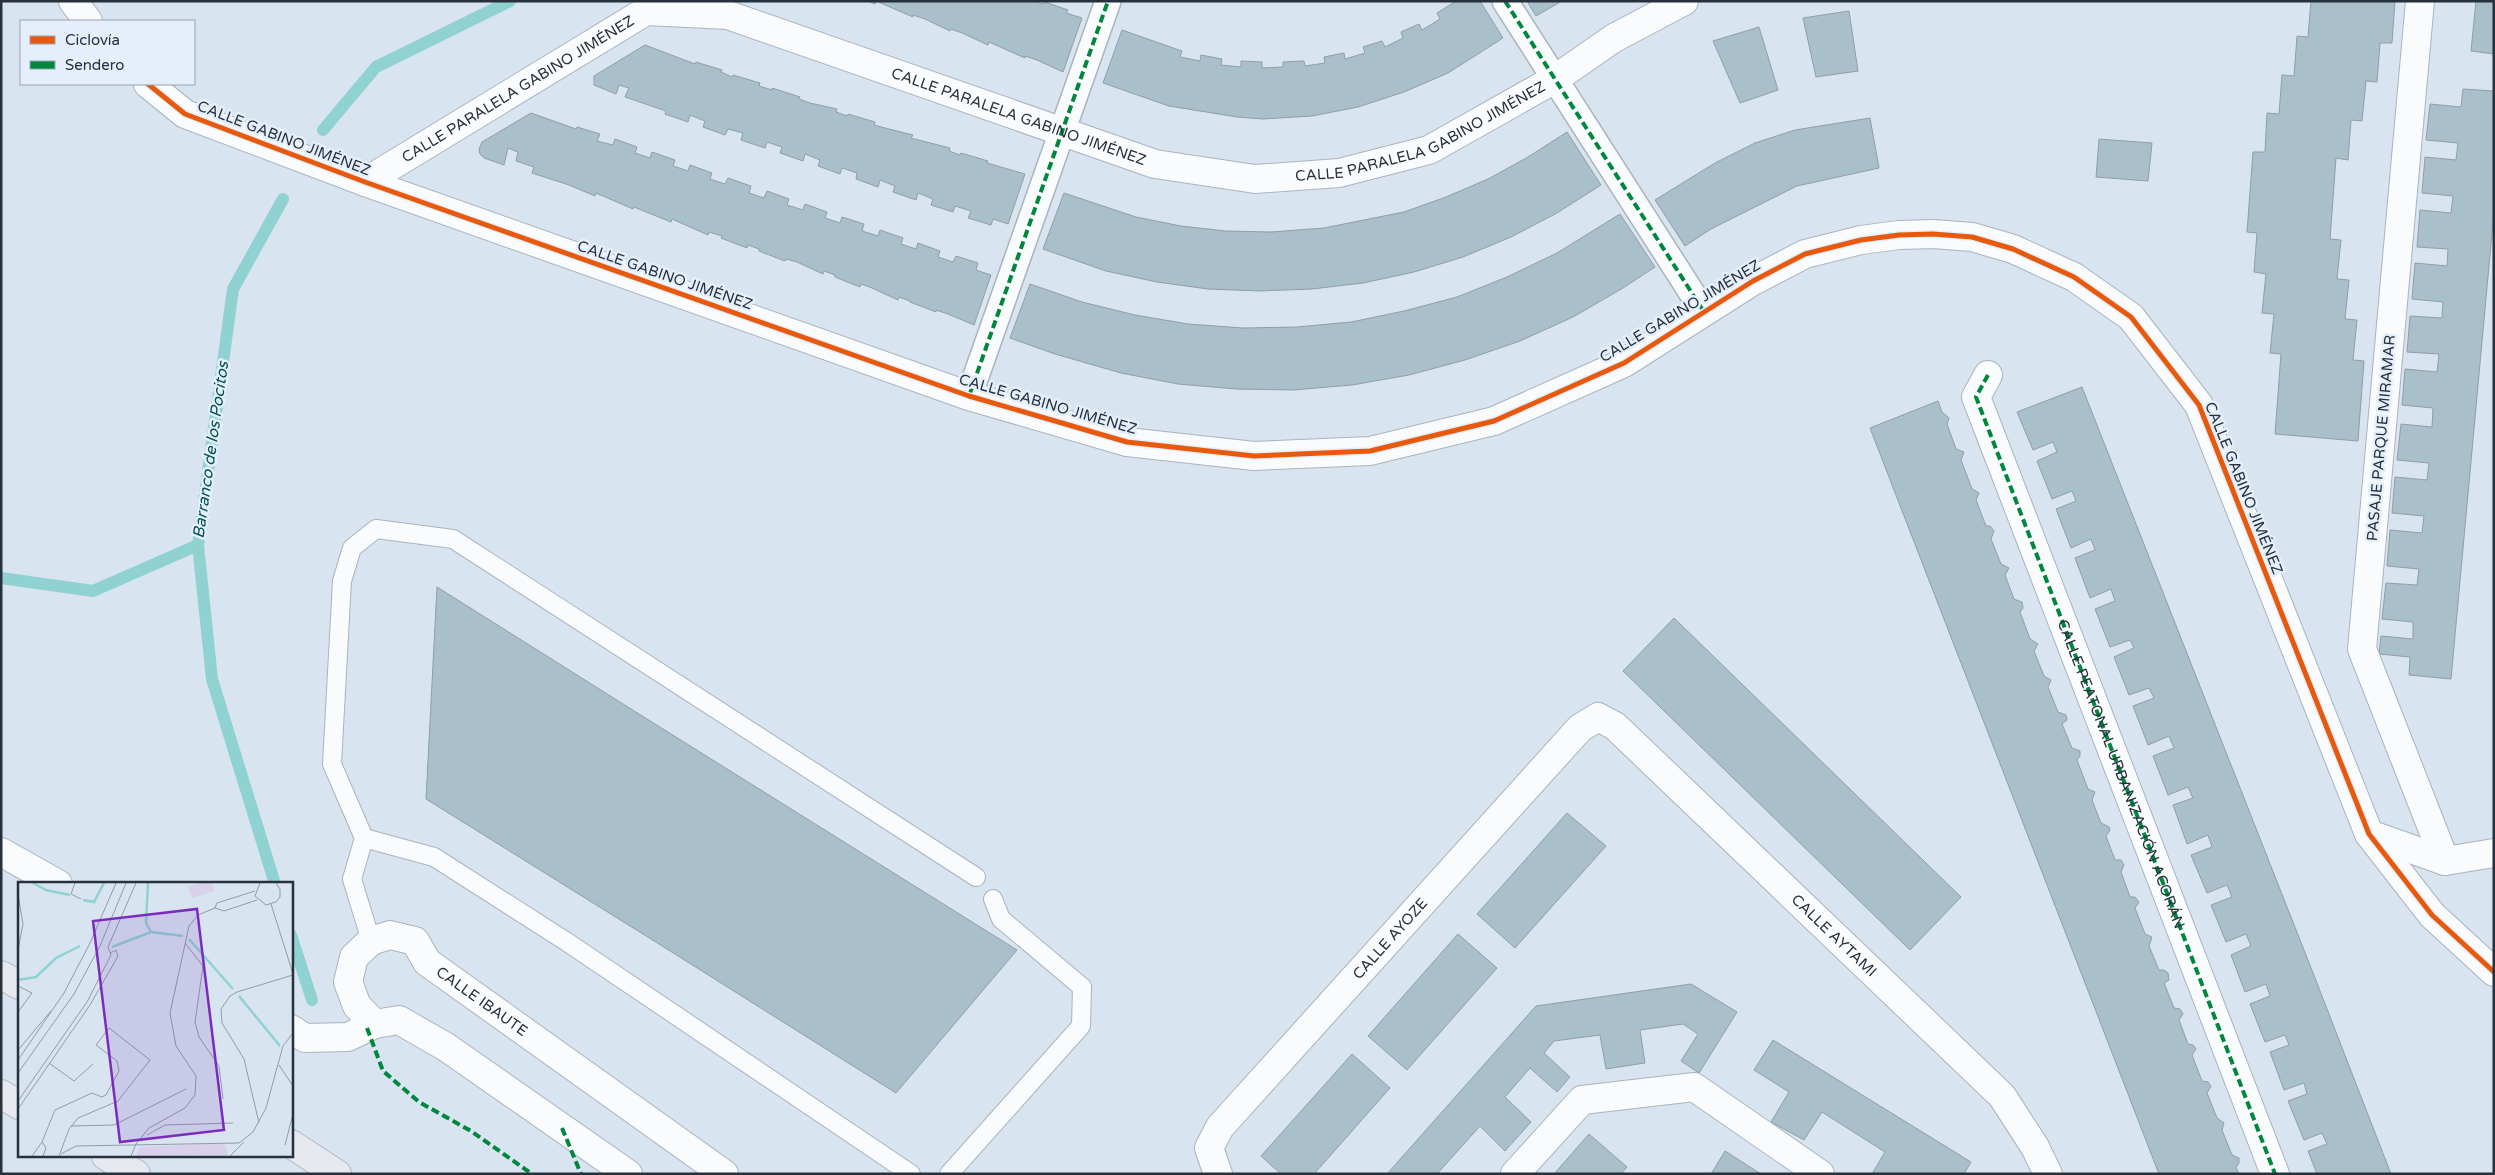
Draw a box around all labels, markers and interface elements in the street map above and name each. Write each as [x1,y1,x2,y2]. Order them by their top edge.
street label: CALLE PARALELA GABINO JIMÉNEZ [399,11,637,166]
legend [20,20,195,85]
text: Ciclovía [65,31,120,49]
text: Sendero [65,56,124,74]
street label: CALLE PARALELA GABINO JIMÉNEZ [889,64,1149,169]
street label: CALLE PARALELA GABINO JIMÉNEZ [1295,77,1548,185]
street label: CALLE GABINO JIMÉNEZ [195,97,373,179]
street label: CALLE GABINO JIMÉNEZ [575,237,755,313]
street label: CALLE GABINO JIMÉNEZ [1596,256,1764,366]
street label: PASAJE PARQUE MIRAMAR [2363,334,2399,542]
water label: Barranco de los Pocitos [189,359,234,540]
street label: CALLE GABINO JIMÉNEZ [957,370,1139,438]
street label: CALLE GABINO JIMÉNEZ [2201,399,2287,577]
street label: CALLE PEATONAL URBANIZACIÓN ACORÁN [2053,617,2189,931]
inset map [18,882,292,1158]
street label: CALLE AYTAMI [1788,891,1880,980]
street label: CALLE AYOZE [1349,894,1431,983]
street label: CALLE IBAUTE [433,963,531,1040]

